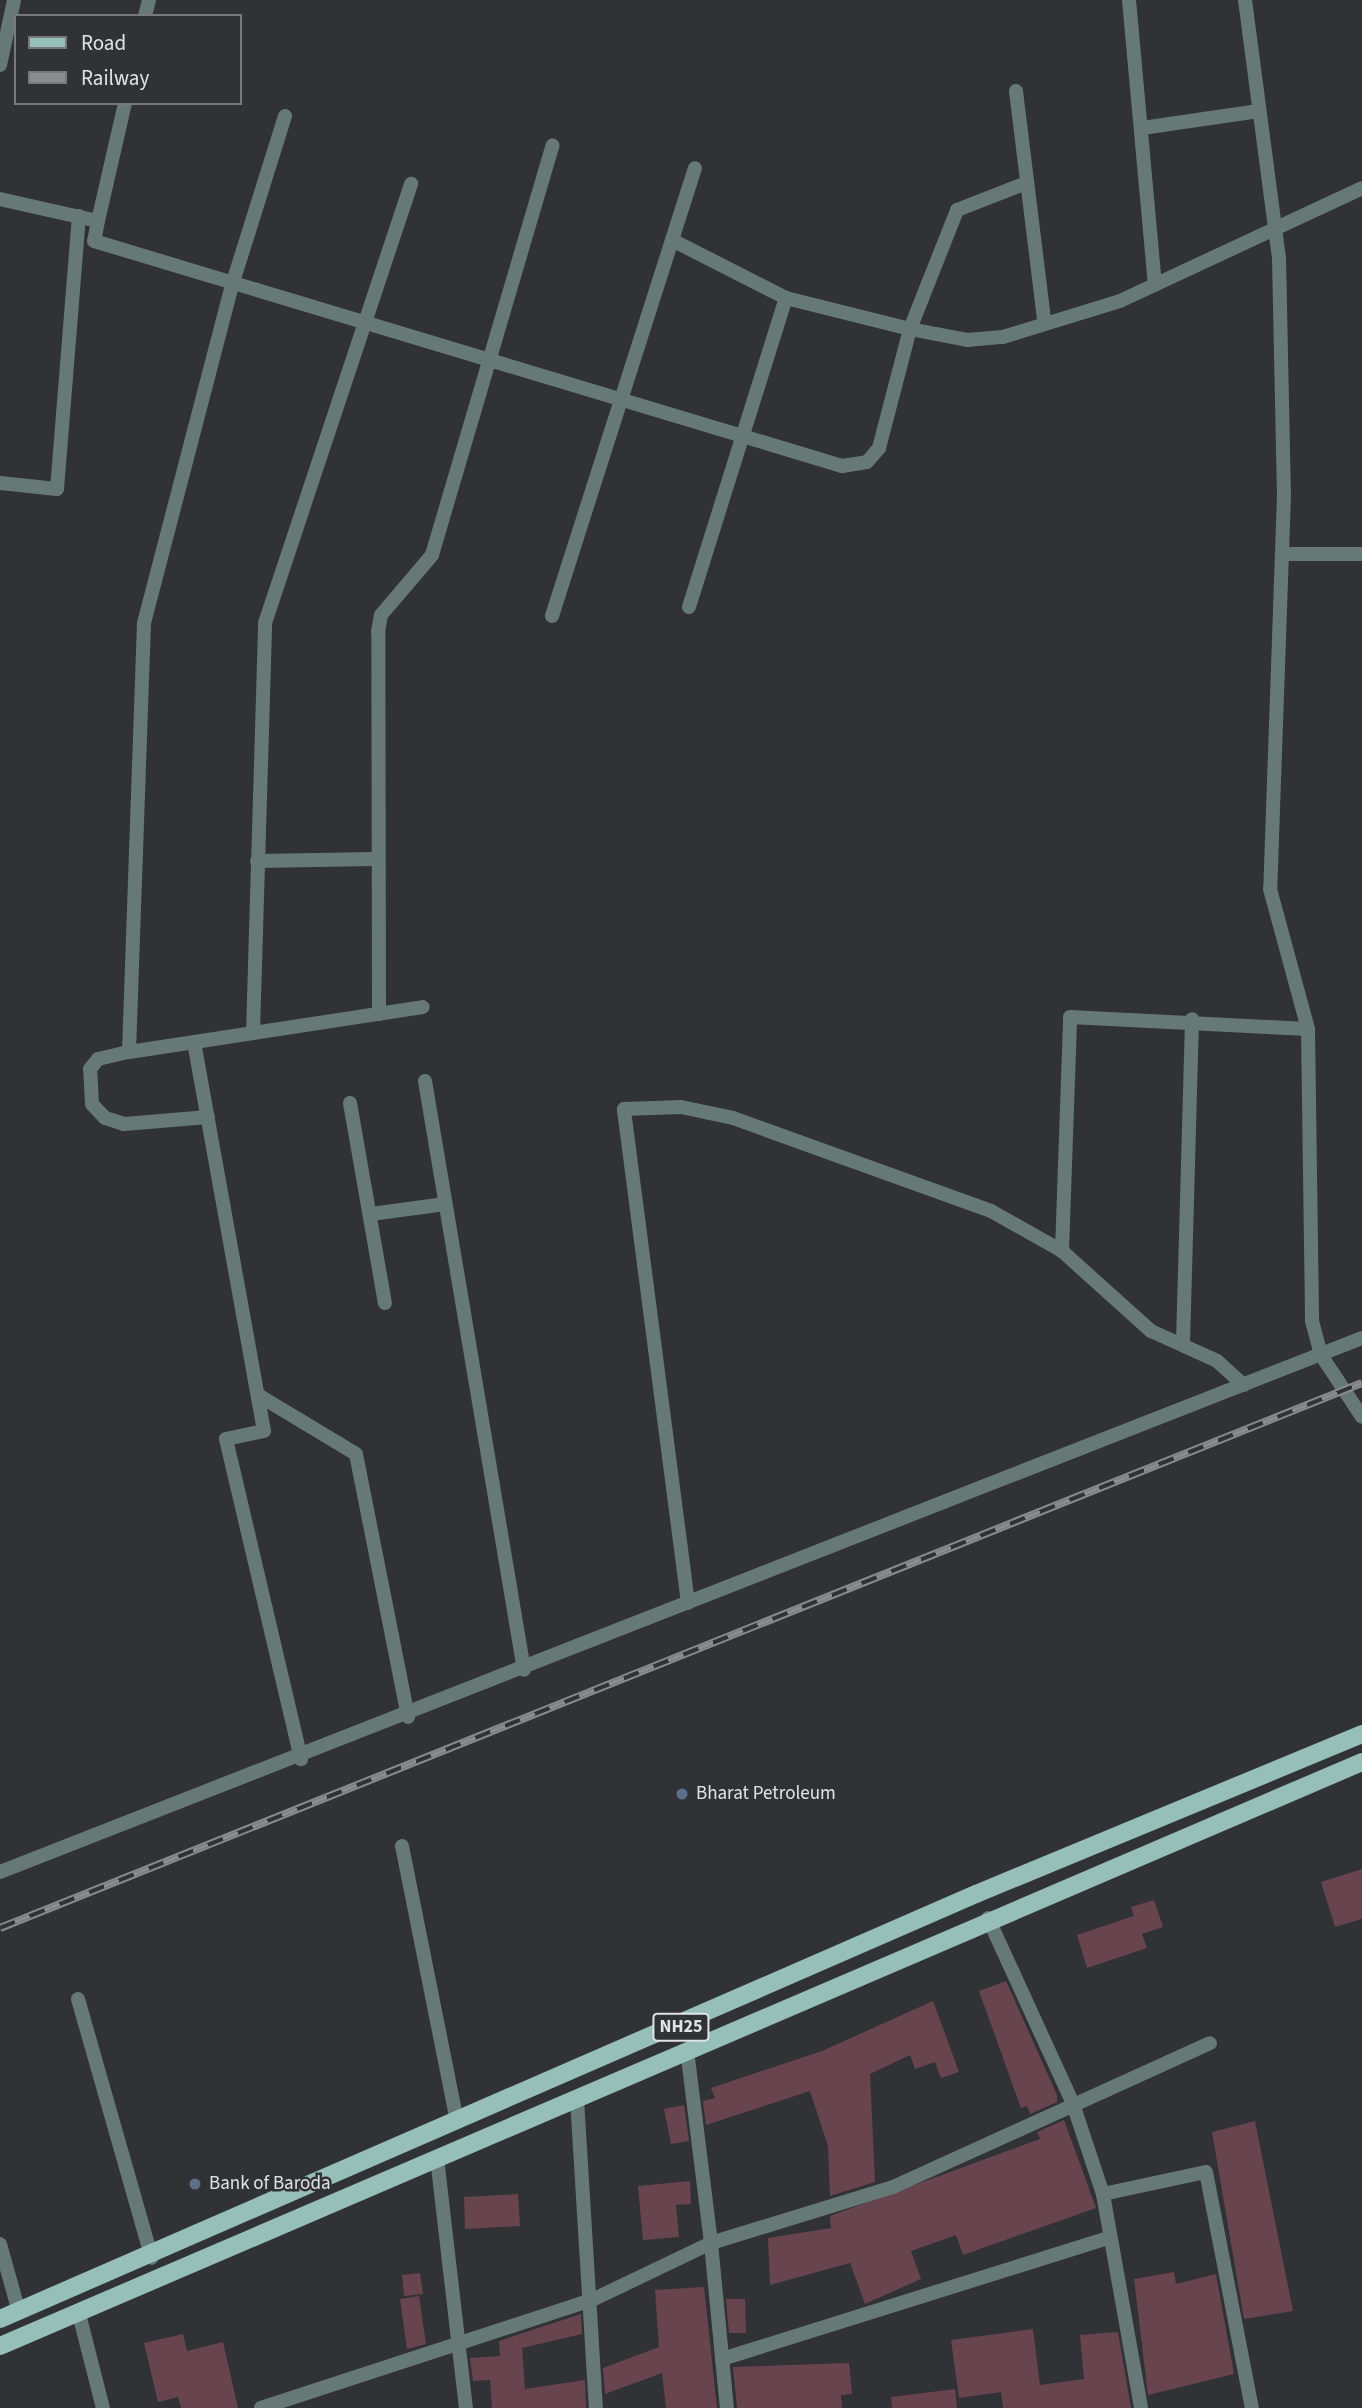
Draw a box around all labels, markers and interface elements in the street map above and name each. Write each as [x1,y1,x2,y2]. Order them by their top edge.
legend [14,14,242,105]
text: Road [81,28,126,58]
text: Railway [81,63,149,93]
place label: Bharat Petroleum [696,1783,836,1805]
marker: Bharat Petroleum [674,1786,690,1802]
road number: NH25 [651,2012,711,2041]
place label: Bank of Baroda [209,2173,331,2195]
marker: Bank of Baroda [187,2176,203,2192]

